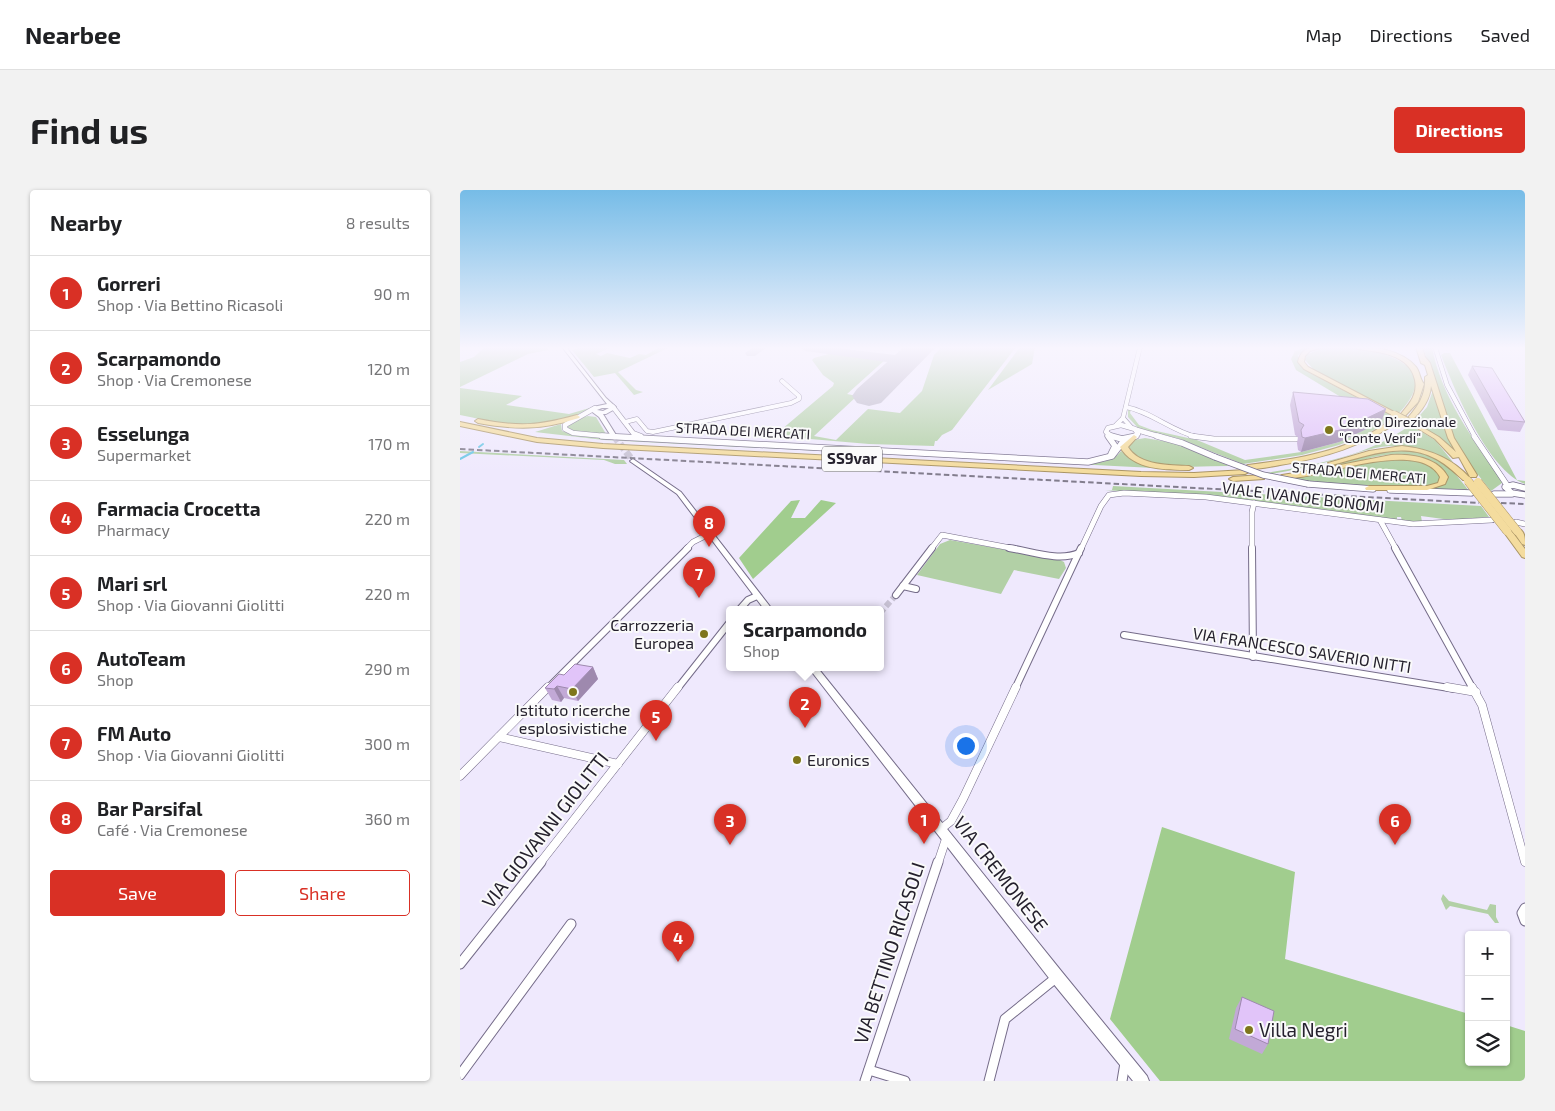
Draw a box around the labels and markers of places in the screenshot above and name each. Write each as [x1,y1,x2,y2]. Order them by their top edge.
place label: Centro Direzionale "Conte Verdi" [1339,413,1456,446]
marker: Centro Direzionale "Conte Verdi" [1323,424,1335,436]
pin: 8 [693,506,725,547]
pin: 7 [683,557,715,598]
place label: Carrozzeria Europea [610,615,694,652]
marker: Carrozzeria Europea [698,628,710,640]
marker: Istituto ricerche esplosivistiche [567,686,579,698]
pin: 2 [789,687,821,728]
place label: Istituto ricerche esplosivistiche [516,700,630,737]
pin: 5 [640,700,672,741]
place label: Euronics [807,750,870,769]
marker: Euronics [791,754,803,766]
pin: 1 [908,803,940,844]
pin: 3 [714,804,746,845]
pin: 6 [1379,804,1411,845]
pin: 4 [662,921,694,962]
place label: Villa Negri [1259,1018,1348,1041]
marker: Villa Negri [1243,1024,1255,1036]

